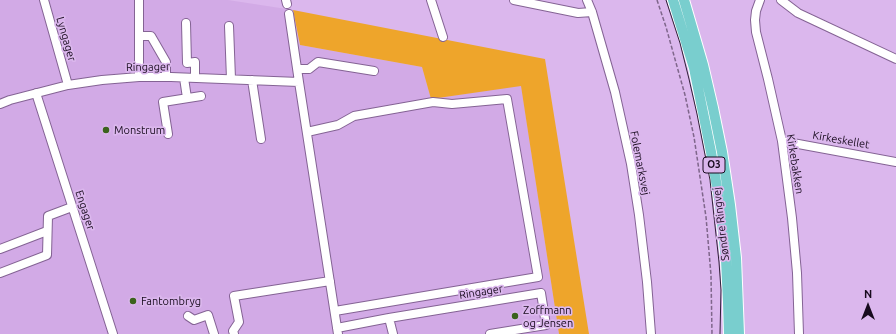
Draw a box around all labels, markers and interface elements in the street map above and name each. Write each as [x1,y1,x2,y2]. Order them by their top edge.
street label: Lyngager [53,15,79,63]
street label: Ringager [126,60,170,74]
place label: Monstrum [114,123,165,137]
marker: Monstrum [101,125,111,135]
street label: Kirkeskellet [812,129,870,151]
street label: Folemarksvej [627,130,653,196]
street label: Kirkebakken [784,133,806,195]
road number: O3 [703,157,725,173]
street label: Søndre Ringvej [710,187,732,261]
street label: Engager [72,188,98,232]
street label: Ringager [458,282,504,302]
north arrow [848,286,888,326]
text: N [864,288,872,300]
place label: Fantombryg [141,294,201,308]
marker: Fantombryg [128,296,138,306]
place label: Zoffmann og Jensen [523,303,573,329]
marker: Zoffmann og Jensen [510,311,520,321]

